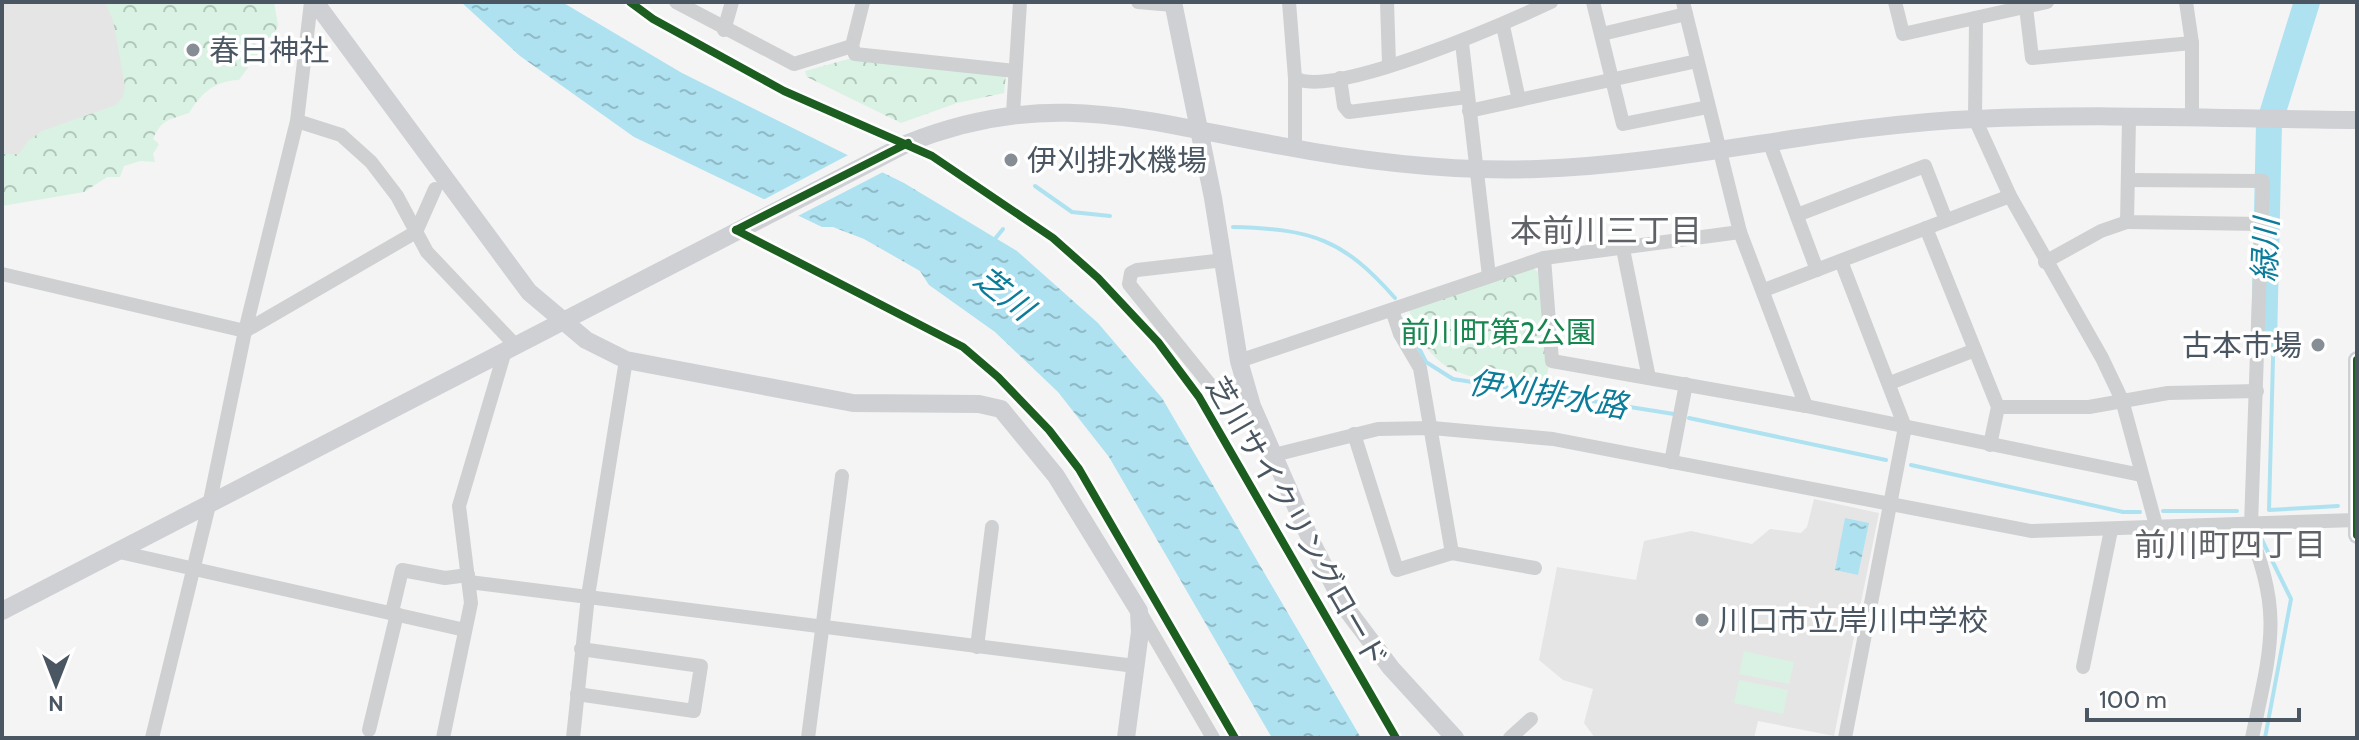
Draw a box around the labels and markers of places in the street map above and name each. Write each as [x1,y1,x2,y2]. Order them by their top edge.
place label: 春日神社 [209,32,329,69]
marker: 春日神社 [184,41,202,59]
place label: 伊刈排水機場 [1027,142,1207,179]
marker: 伊刈排水機場 [1002,151,1020,169]
place label: 古本市場 [2182,327,2302,364]
marker: 古本市場 [2309,336,2327,354]
place label: 川口市立岸川中学校 [1718,602,1988,639]
marker: 川口市立岸川中学校 [1693,611,1711,629]

